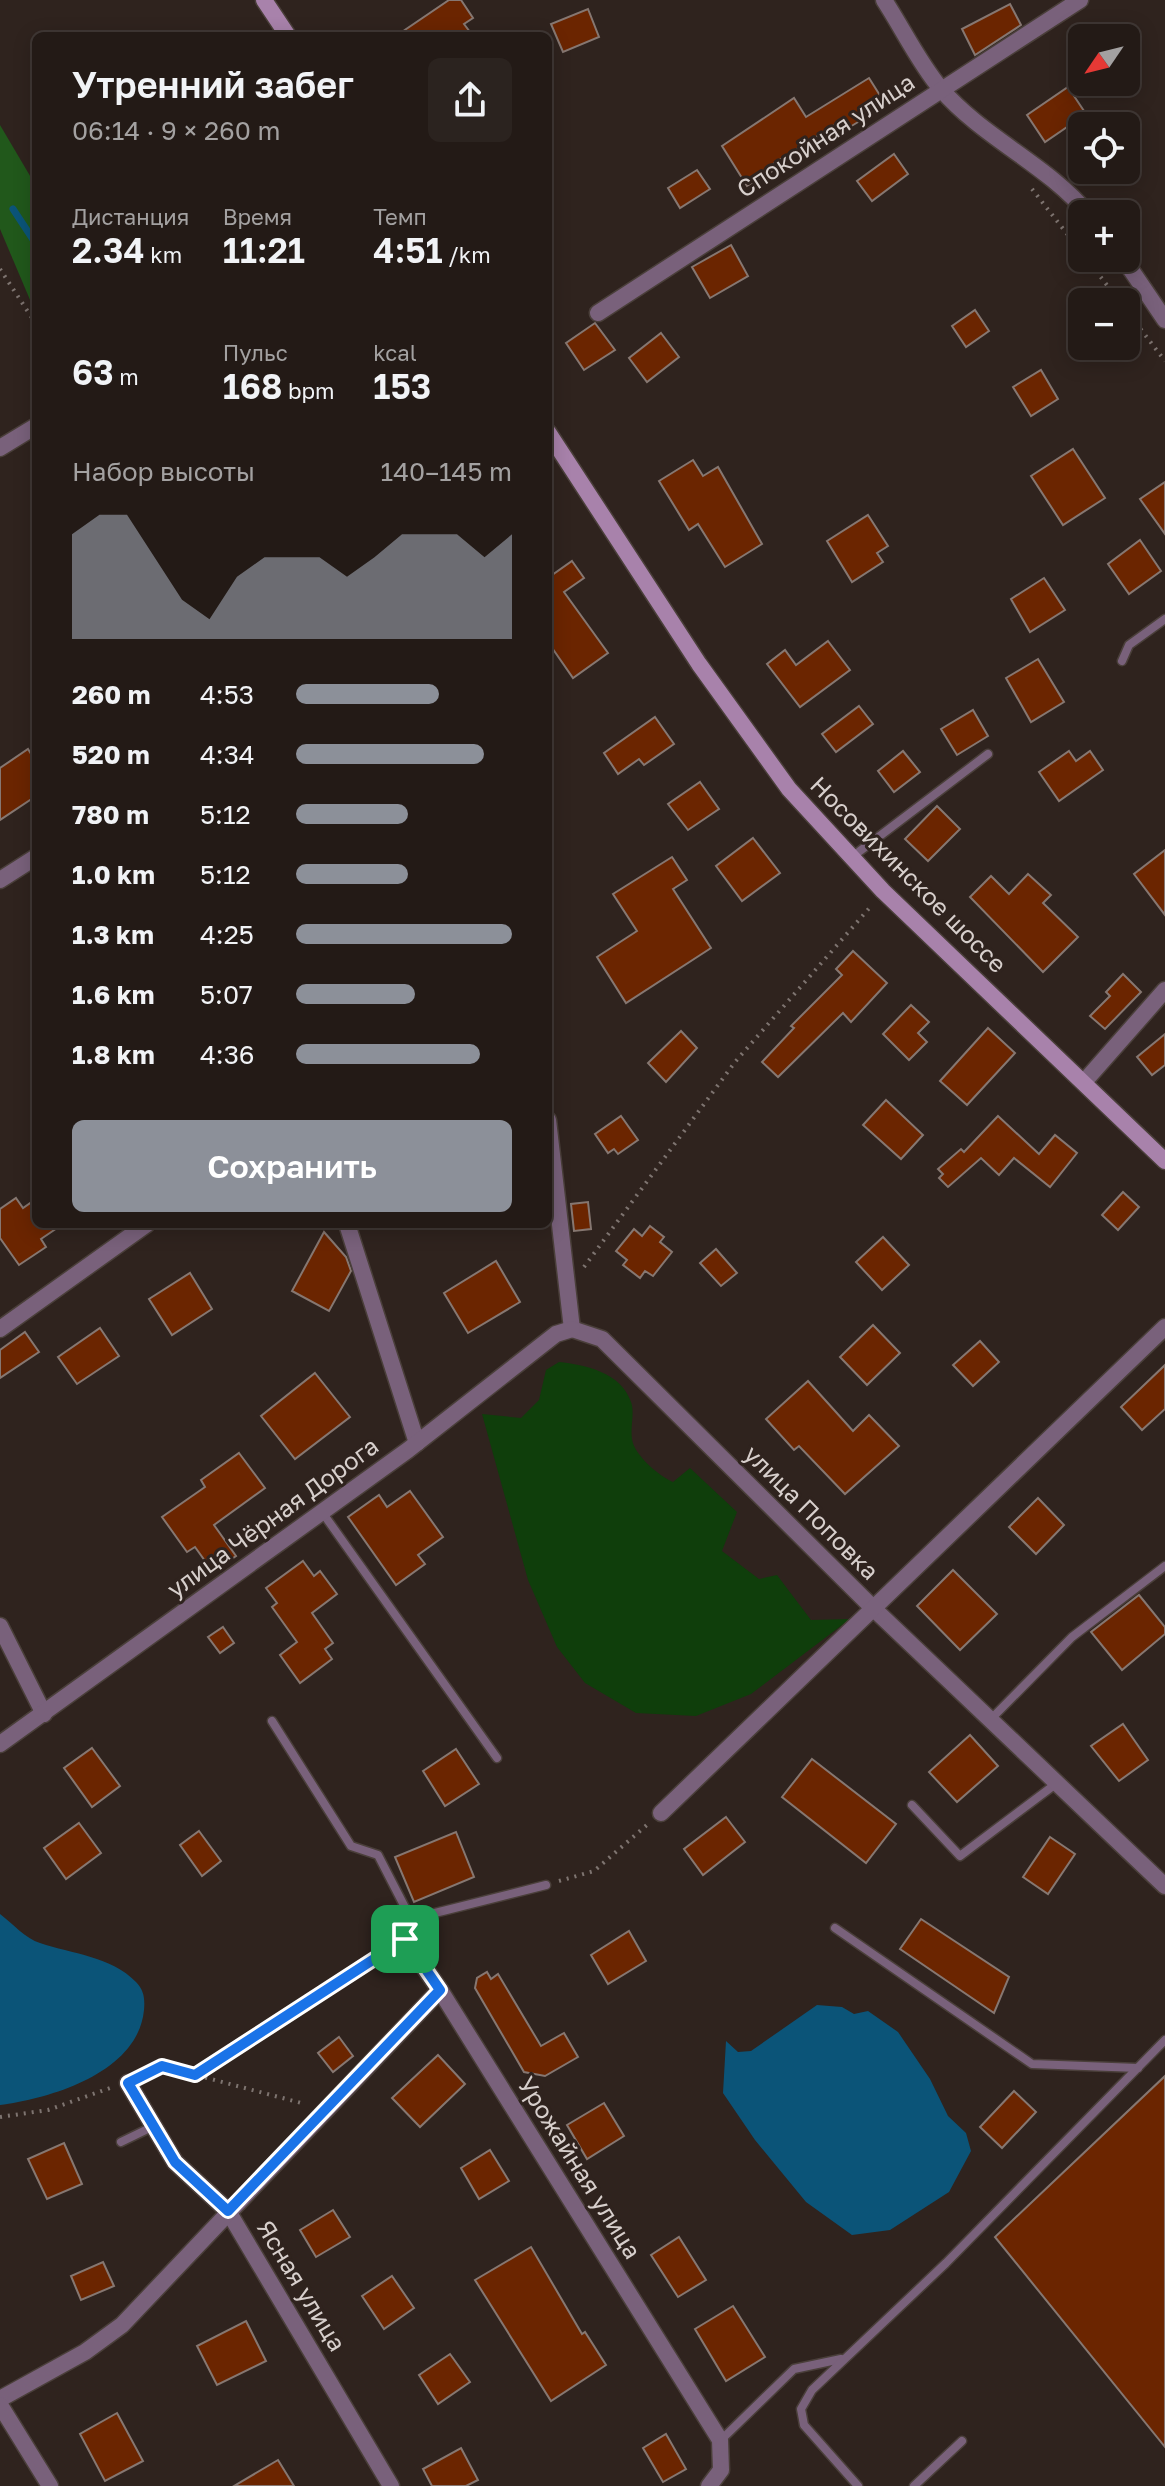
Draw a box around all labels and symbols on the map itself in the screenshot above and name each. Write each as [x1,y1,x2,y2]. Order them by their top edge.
north arrow [1068,24,1140,96]
street label: Спокойная улица [731,67,919,203]
street label: Носовихинское шоссе [805,770,1013,978]
street label: улица Чёрная Дорога [161,1430,383,1603]
street label: улица Поповка [739,1439,885,1585]
pin [371,1905,439,1973]
street label: Урожайная улица [513,2071,648,2264]
street label: Ясная улица [252,2214,353,2356]

